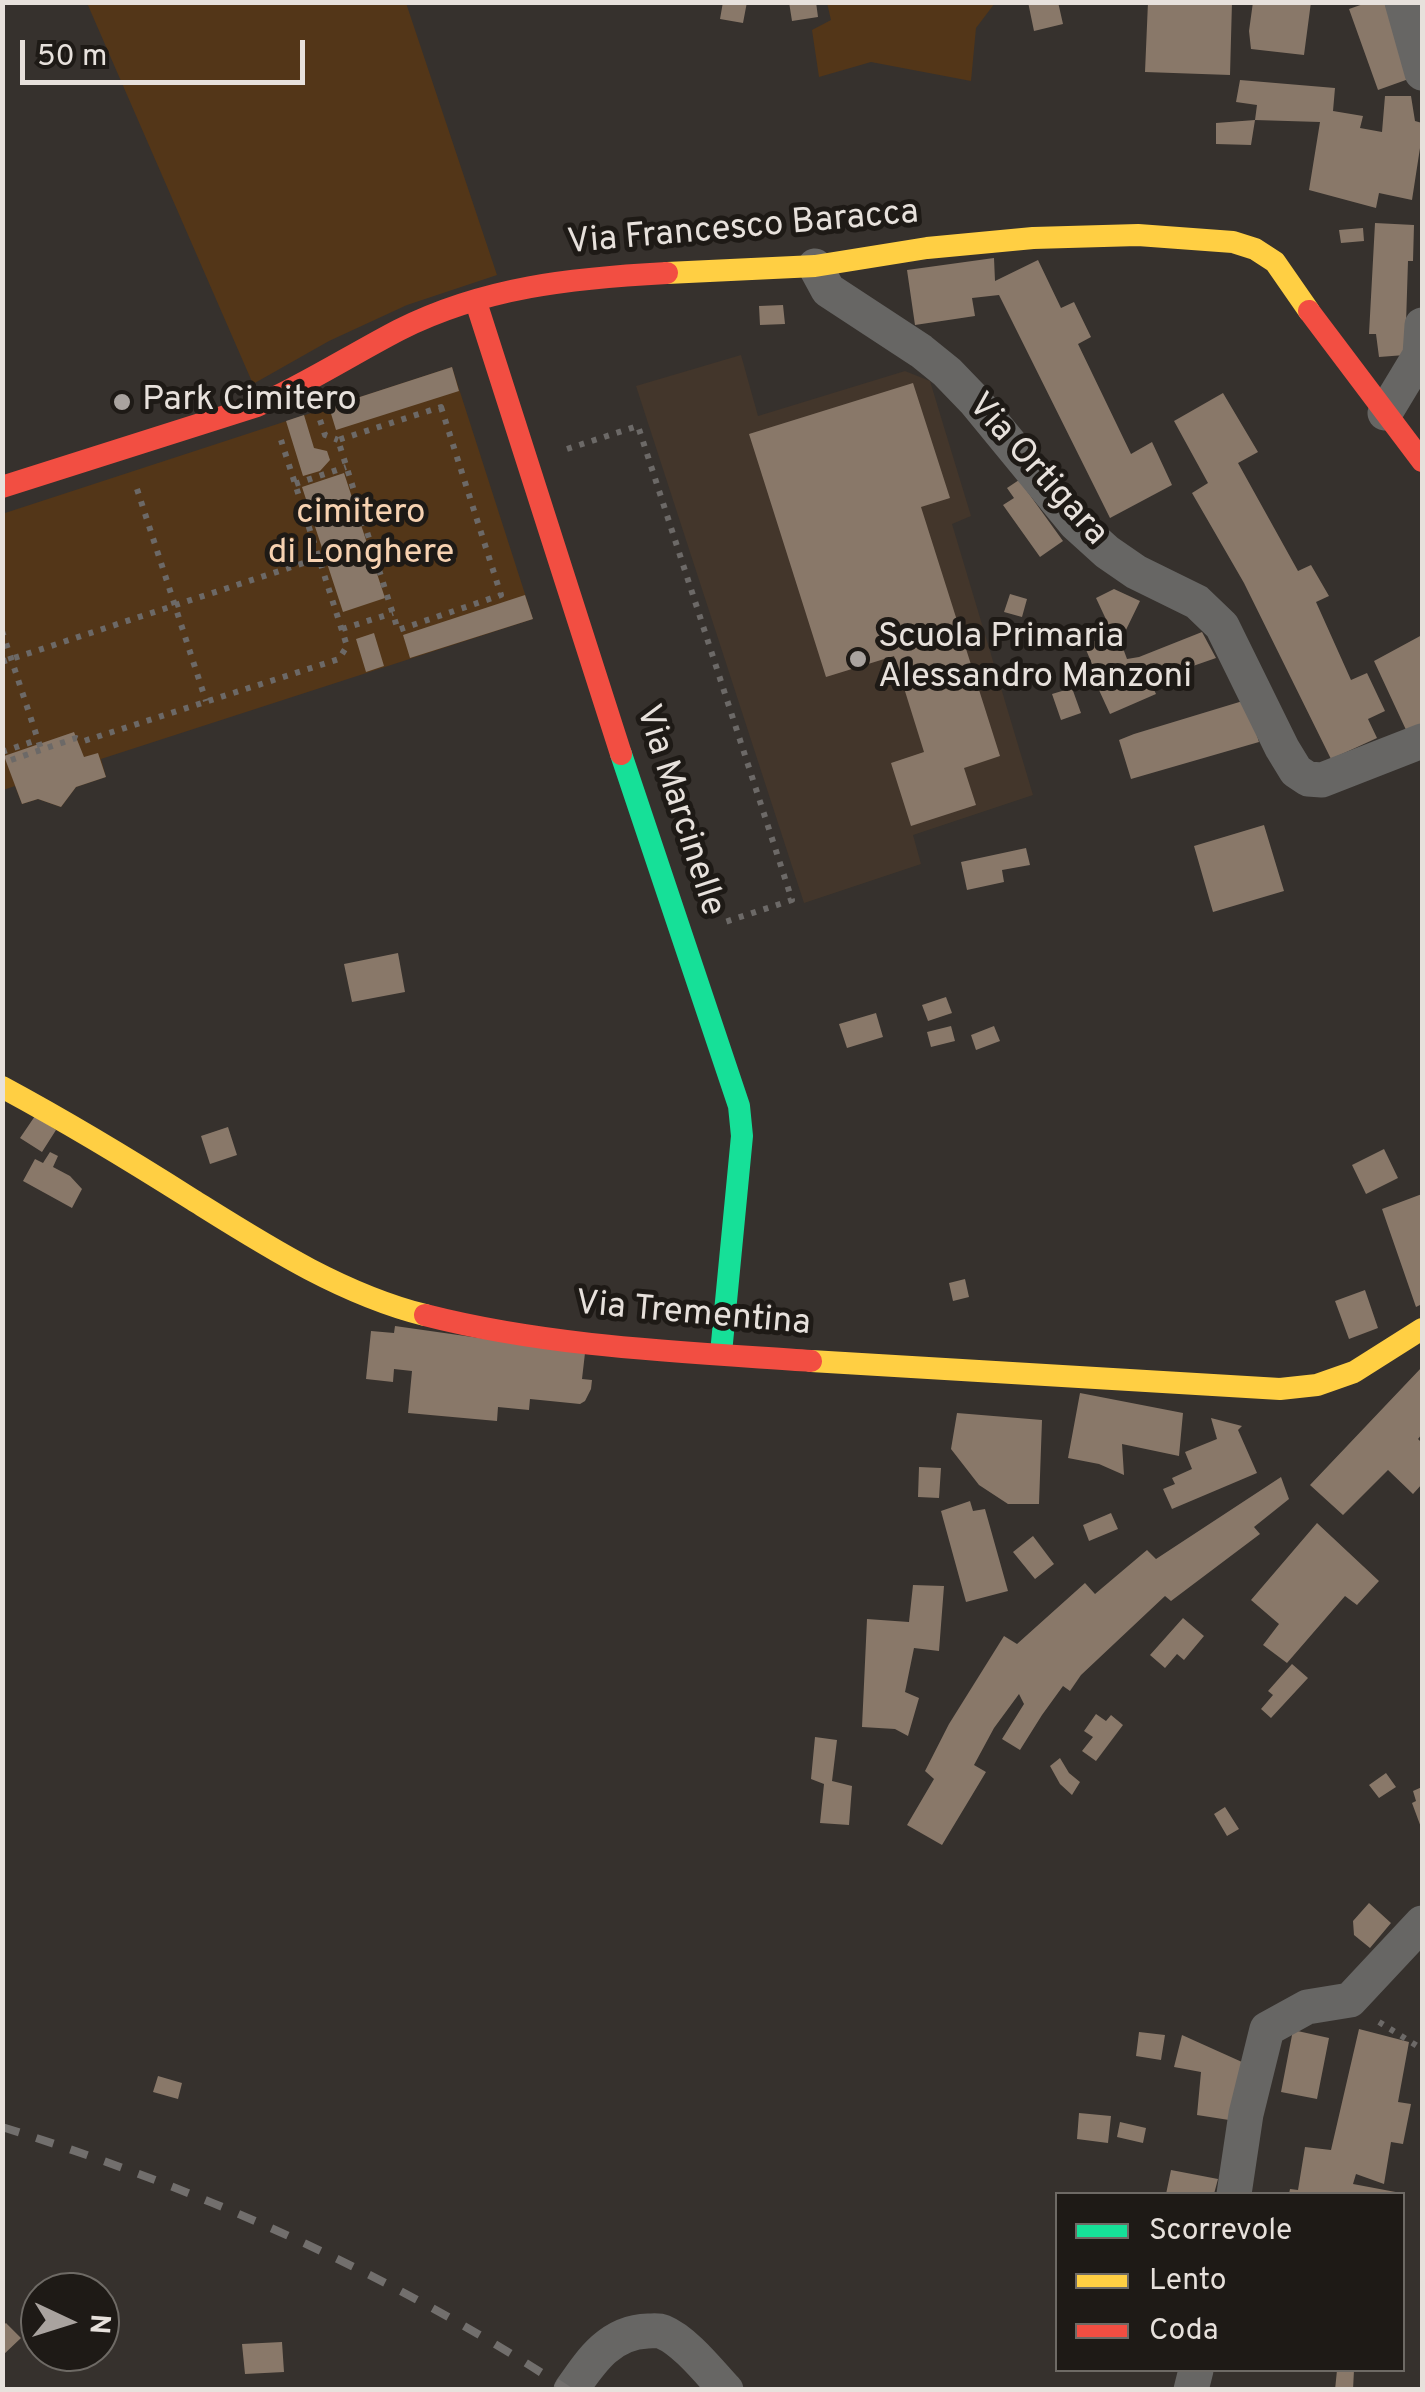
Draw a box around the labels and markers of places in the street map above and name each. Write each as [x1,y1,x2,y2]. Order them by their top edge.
place label: Park Cimitero [142,381,357,423]
marker: Park Cimitero [111,391,133,413]
place label: Scuola Primaria Alessandro Manzoni [878,618,1192,700]
marker: Scuola Primaria Alessandro Manzoni [847,648,869,670]

